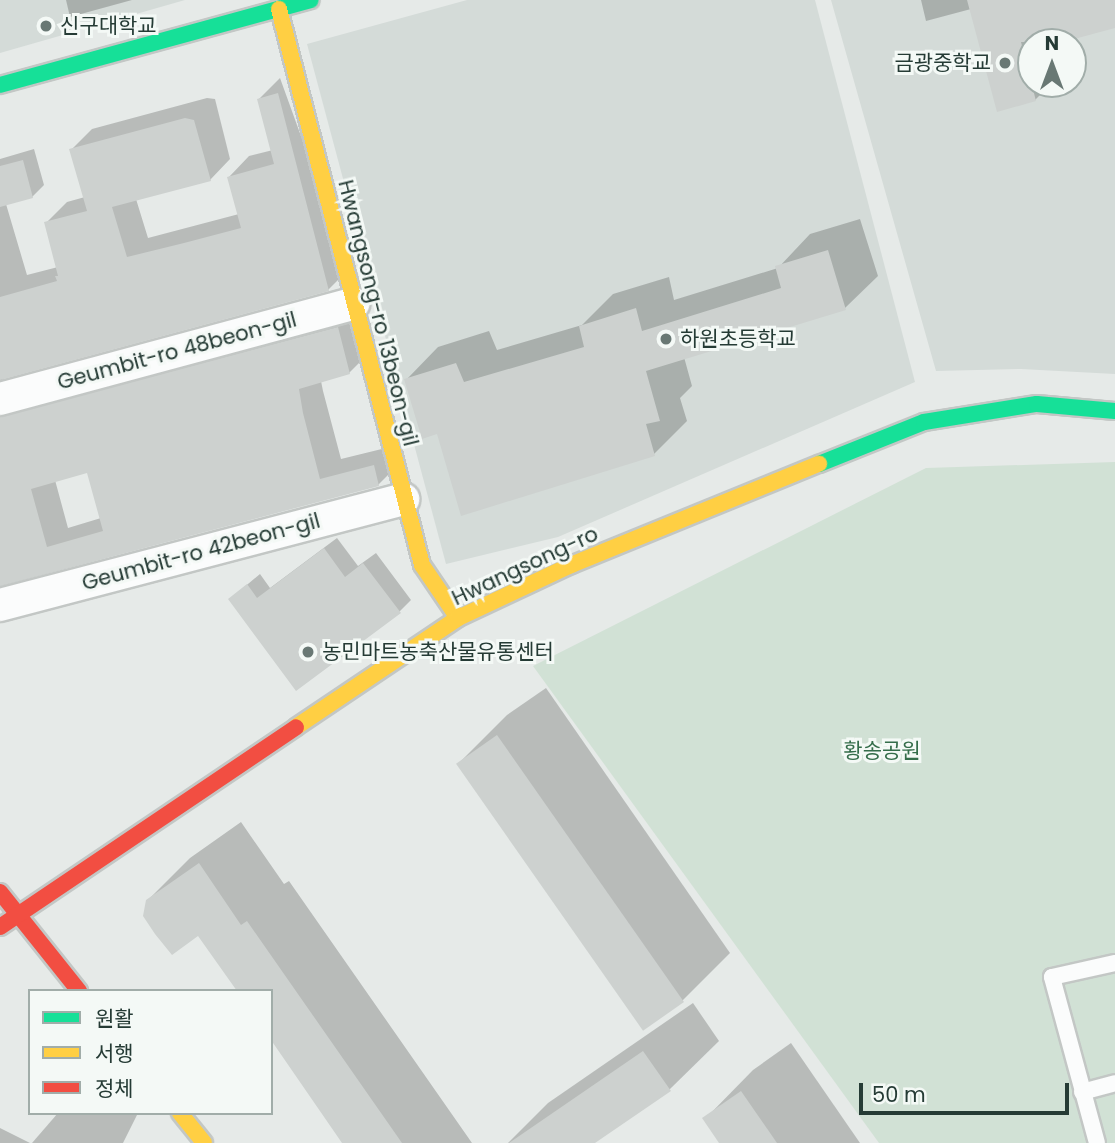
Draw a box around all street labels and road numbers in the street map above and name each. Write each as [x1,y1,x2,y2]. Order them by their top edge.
street label: Hwangsong-ro 13beon-gil [333,177,423,449]
street label: Geumbit-ro 48beon-gil [55,307,299,395]
street label: Geumbit-ro 42beon-gil [79,508,323,596]
street label: Hwangsong-ro [448,521,602,611]

